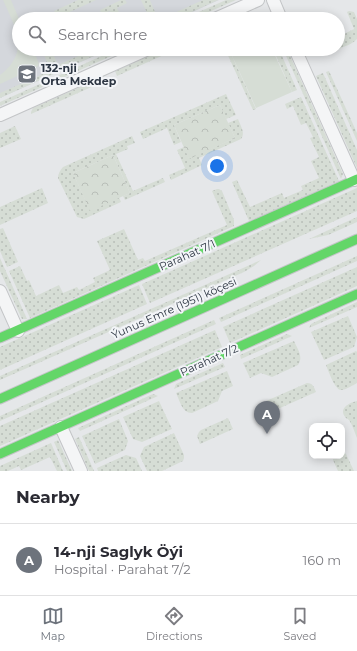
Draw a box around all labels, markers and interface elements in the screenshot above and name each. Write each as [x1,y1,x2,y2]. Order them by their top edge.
search box [12,12,345,56]
icon: search [26,23,48,45]
text: Search here [58,25,147,44]
place label: 132-nji Orta Mekdep [41,61,117,88]
school or university icon: 132-nji Orta Mekdep [16,63,38,85]
your location [207,156,227,176]
street label: Parahat 7/1 [157,236,217,274]
street label: Ýunus Emre (1951) köçesi [109,274,239,342]
street label: Parahat 7/2 [178,341,240,379]
pin: A [254,401,280,434]
map controls [309,423,345,459]
button: locate [309,423,345,459]
text: Nearby [16,487,80,507]
text: 14-nji Saglyk Öýi [54,542,183,561]
text: A [24,552,34,568]
text: 160 m [303,552,341,568]
text: Hospital · Parahat 7/2 [54,561,191,577]
tab: Map [41,605,65,643]
tab: Directions [146,605,202,643]
tab: Saved [283,605,316,643]

